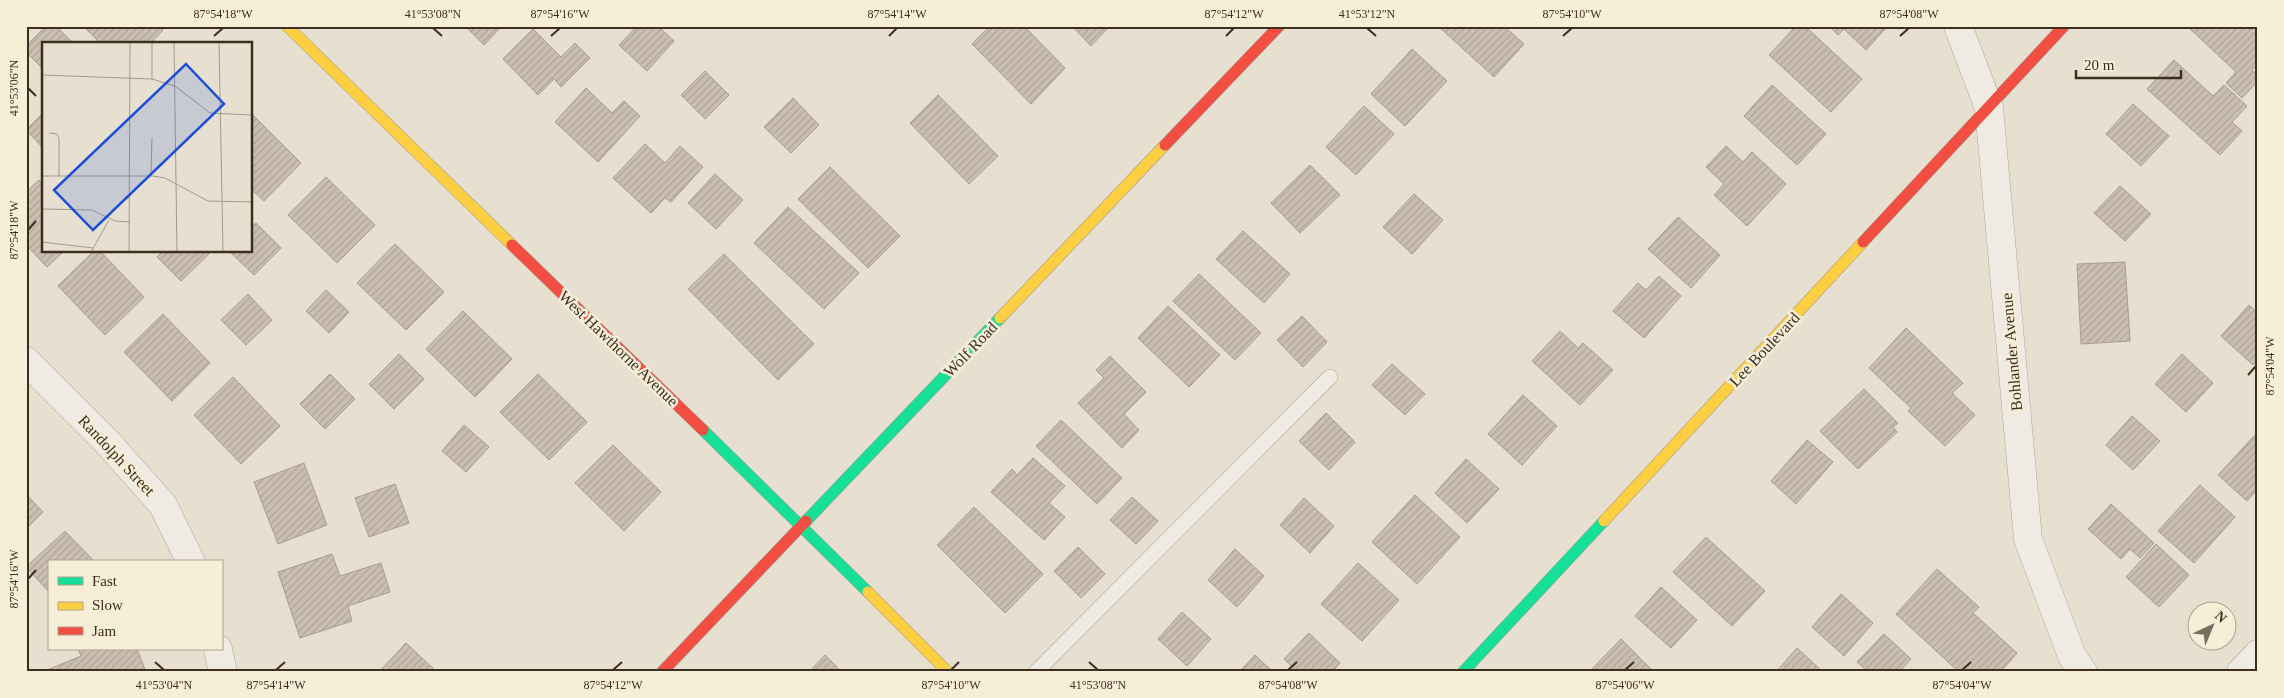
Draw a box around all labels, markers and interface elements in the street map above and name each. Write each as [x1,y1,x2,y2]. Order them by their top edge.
text: 87°54'18"W [193,7,253,21]
text: 41°53'08"N [405,7,462,21]
text: 87°54'16"W [530,7,590,21]
text: 87°54'14"W [867,7,927,21]
text: 87°54'12"W [1204,7,1264,21]
text: 41°53'12"N [1339,7,1396,21]
text: 87°54'10"W [1542,7,1602,21]
text: 87°54'08"W [1879,7,1939,21]
inset map [42,42,252,252]
scale bar [2076,48,2182,80]
text: 20 m [2084,57,2115,73]
text: 41°53'06"N [7,59,21,116]
text: 87°54'18"W [7,200,21,260]
street label: West Hawthorne Avenue [556,287,682,409]
street label: Bohlander Avenue [1998,292,2025,412]
street label: Lee Boulevard [1726,309,1803,390]
street label: Wolf Road [940,318,1001,380]
text: 87°54'04"W [2263,336,2277,396]
street label: Randolph Street [74,412,159,500]
text: 87°54'16"W [7,549,21,609]
legend [48,560,222,650]
text: Fast [92,573,118,589]
text: Slow [92,597,123,613]
north arrow [2186,600,2236,650]
text: N [2212,608,2230,626]
text: Jam [92,623,116,639]
text: 41°53'04"N [136,678,193,692]
text: 87°54'14"W [246,678,306,692]
text: 87°54'12"W [583,678,643,692]
text: 87°54'10"W [921,678,981,692]
text: 41°53'08"N [1070,678,1127,692]
text: 87°54'08"W [1258,678,1318,692]
text: 87°54'06"W [1595,678,1655,692]
text: 87°54'04"W [1932,678,1992,692]

